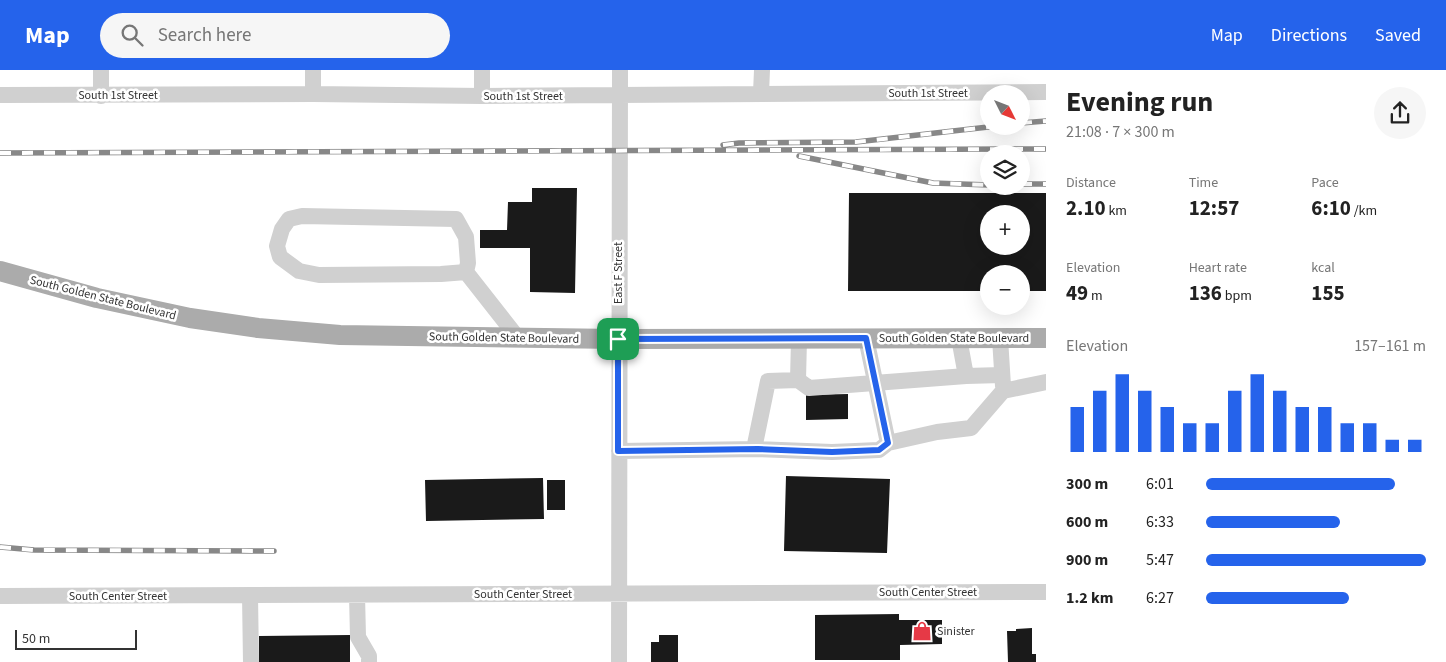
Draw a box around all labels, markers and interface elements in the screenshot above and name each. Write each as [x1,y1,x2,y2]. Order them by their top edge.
search box [100,13,450,58]
text: Map [25,18,70,53]
icon: search [118,21,146,49]
text: Search here [158,22,251,49]
text: Map [1211,23,1243,48]
text: Directions [1271,23,1347,48]
text: Saved [1375,23,1421,48]
text: Evening run [1066,82,1213,122]
street label: South 1st Street [888,85,968,102]
north arrow [980,85,1030,135]
map controls [980,85,1030,315]
street label: South 1st Street [78,87,158,104]
button: share [1374,87,1426,139]
street label: South 1st Street [483,88,563,105]
text: 21:08 · 7 × 300 m [1066,121,1175,143]
button: layers [980,145,1030,195]
text: Distance [1066,173,1116,193]
text: Time [1189,173,1218,193]
text: Pace [1311,173,1339,193]
text: 2.10 [1066,193,1106,223]
text: 12:57 [1189,193,1239,223]
text: 6:10 [1311,193,1351,223]
text: km [1106,201,1127,221]
text: /km [1351,201,1377,221]
button: + [980,205,1030,255]
street label: East F Street [610,242,627,304]
text: Elevation [1066,258,1121,278]
text: Heart rate [1189,258,1247,278]
text: kcal [1311,258,1335,278]
button: − [980,265,1030,315]
street label: South Golden State Boulevard [28,272,178,324]
text: 49 [1066,278,1088,308]
text: 136 [1189,278,1222,308]
text: 155 [1311,278,1345,308]
text: m [1088,286,1103,306]
text: bpm [1222,286,1252,306]
pin [597,318,639,360]
icon: arrive [604,325,632,353]
street label: South Golden State Boulevard [429,328,579,348]
street label: South Golden State Boulevard [879,330,1029,347]
text: Elevation [1066,335,1128,357]
text: 157–161 m [1354,335,1426,357]
text: 300 m [1066,473,1108,495]
text: 6:01 [1146,473,1174,495]
text: 600 m [1066,511,1108,533]
text: 6:33 [1146,511,1174,533]
text: 900 m [1066,549,1108,571]
text: 5:47 [1146,549,1174,571]
street label: South Center Street [879,584,977,601]
street label: South Center Street [474,586,572,603]
text: 1.2 km [1066,587,1113,609]
text: 6:27 [1146,587,1174,609]
street label: South Center Street [69,588,167,605]
shop icon: Sinister [911,620,933,642]
place label: Sinister [937,623,976,640]
scale bar [15,627,138,650]
text: 50 m [22,629,50,649]

